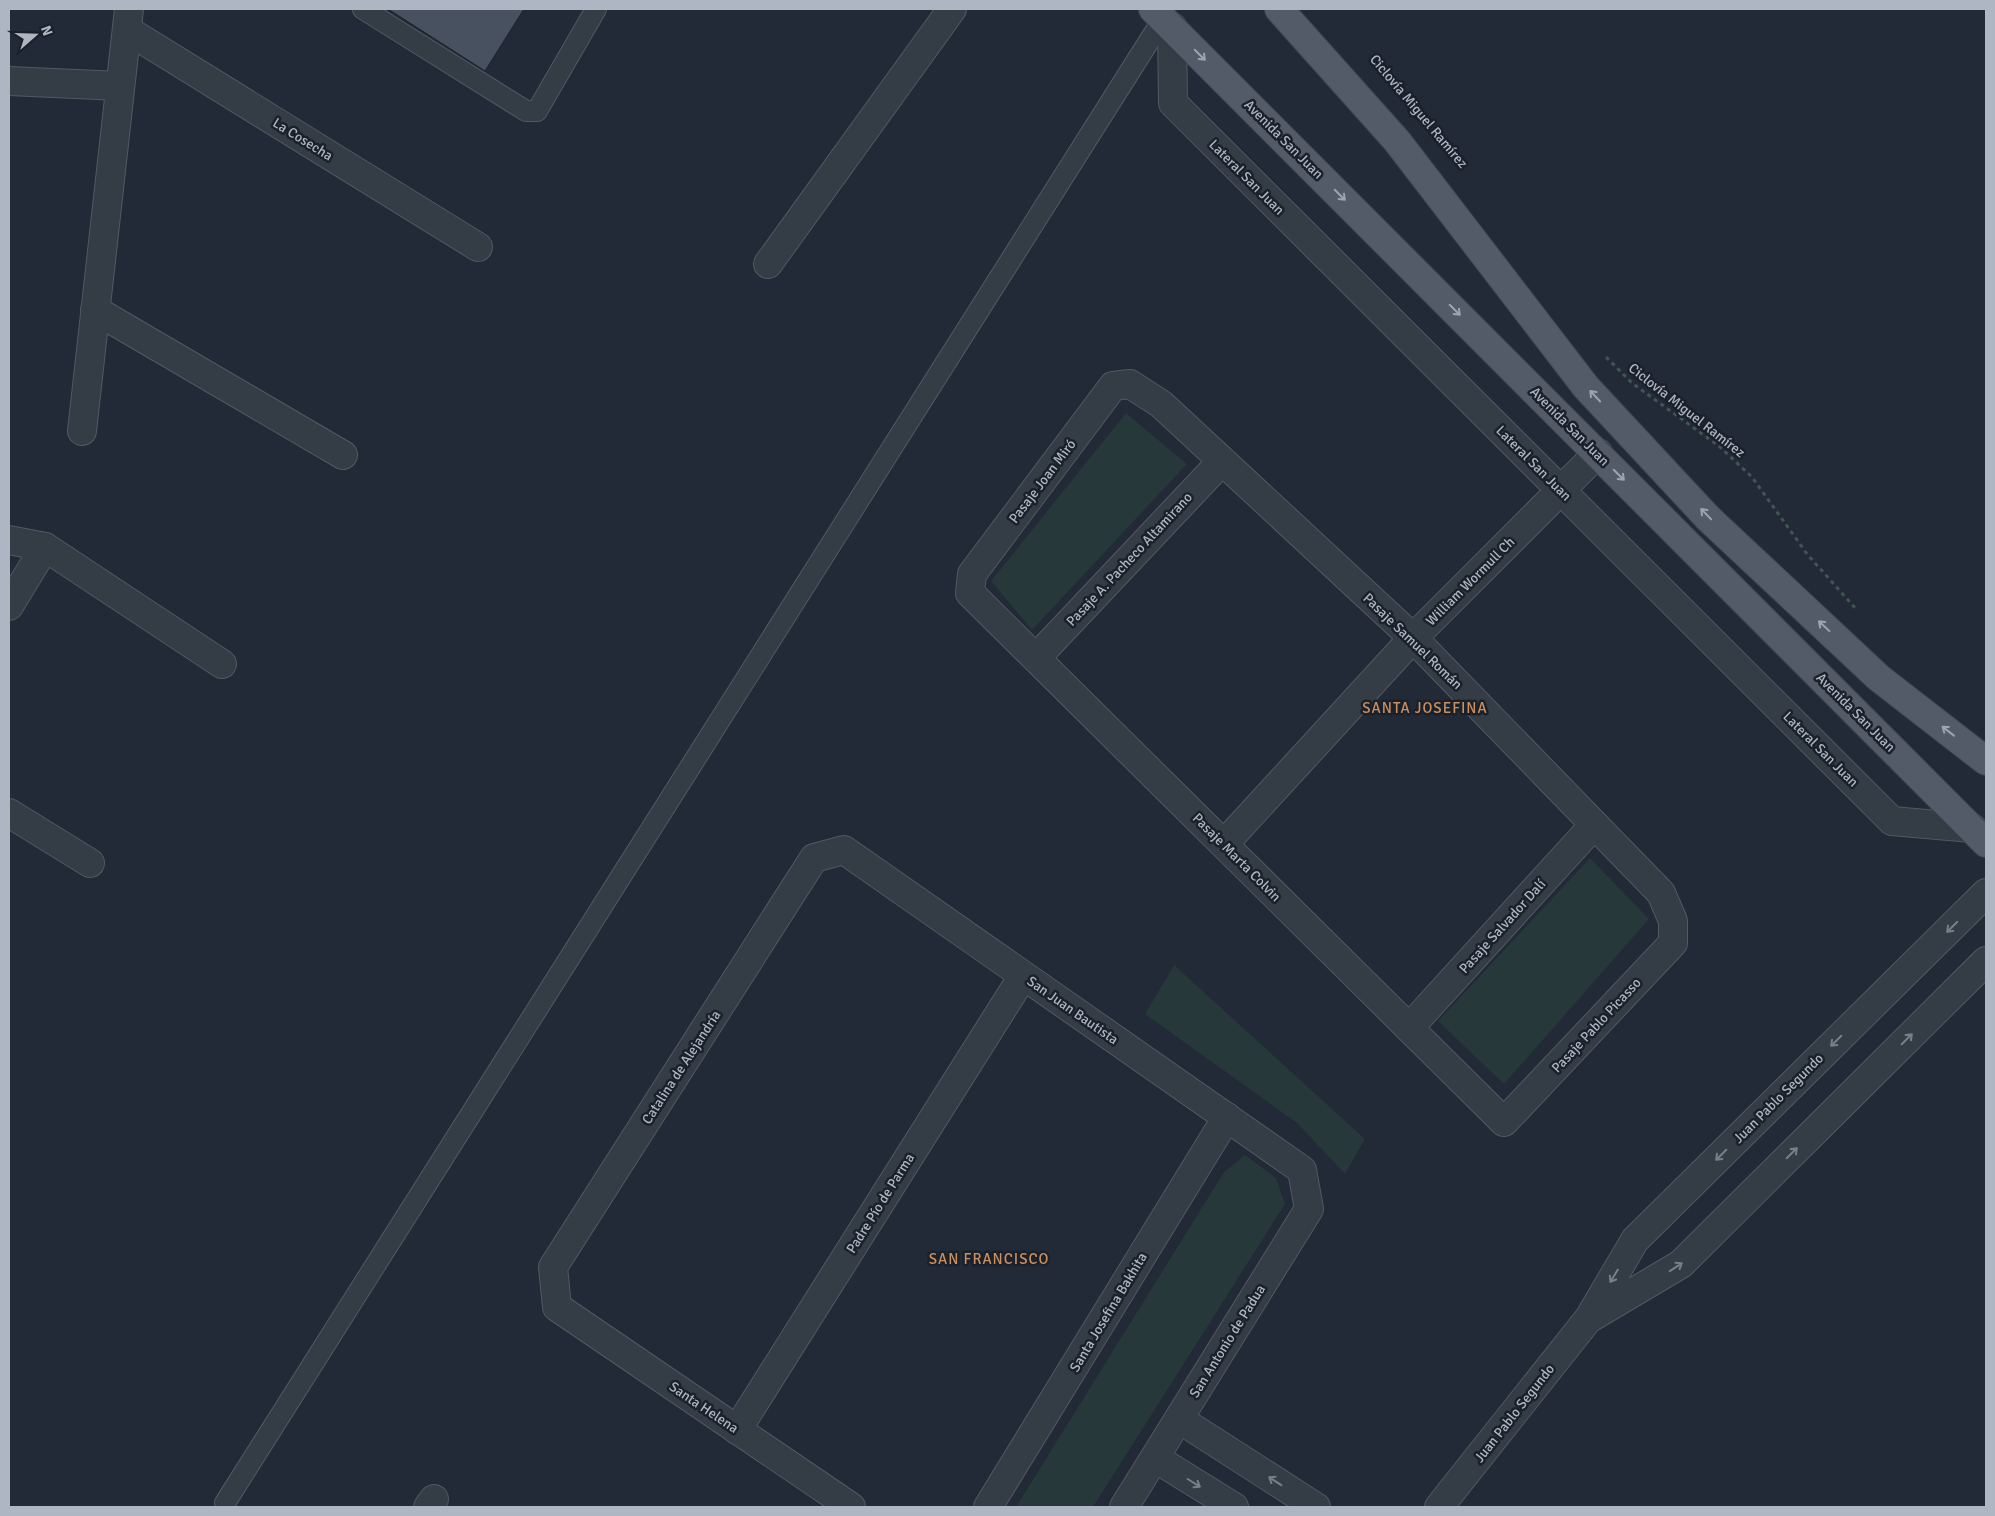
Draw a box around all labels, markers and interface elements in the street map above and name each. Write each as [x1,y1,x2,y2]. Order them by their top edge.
north arrow [10,10,60,60]
text: N [37,23,56,38]
one-way arrow [1194,49,1206,61]
street label: Ciclovía Miguel Ramírez [1366,51,1471,172]
street label: Avenida San Juan [1241,96,1327,182]
street label: La Cosecha [270,114,336,165]
street label: Lateral San Juan [1205,136,1288,219]
one-way arrow [1334,189,1346,201]
one-way arrow [1449,304,1461,316]
street label: Ciclovía Miguel Ramírez [1625,360,1748,461]
street label: Avenida San Juan [1527,383,1613,469]
one-way arrow [1589,389,1601,402]
street label: Lateral San Juan [1492,422,1575,505]
street label: Pasaje Joan Miró [1005,436,1079,527]
one-way arrow [1613,468,1625,481]
street label: Pasaje A. Pacheco Altamirano [1063,489,1196,630]
one-way arrow [1700,508,1712,521]
street label: William Wormull Ch [1422,533,1518,629]
street label: Pasaje Samuel Román [1360,590,1466,693]
one-way arrow [1818,620,1830,632]
street label: Avenida San Juan [1813,669,1899,755]
district label: SANTA JOSEFINA [1362,699,1488,717]
street label: Lateral San Juan [1779,708,1862,791]
one-way arrow [1942,725,1955,736]
street label: Pasaje Marta Colvin [1189,810,1284,905]
street label: Pasaje Salvador Dalí [1456,876,1549,977]
one-way arrow [1945,921,1958,933]
street label: San Juan Bautista [1024,973,1122,1048]
street label: Pasaje Pablo Picasso [1548,974,1645,1076]
street label: Catalina de Alejandría [638,1007,725,1127]
one-way arrow [1901,1033,1914,1045]
one-way arrow [1830,1035,1842,1047]
street label: Juan Pablo Segundo [1730,1050,1827,1147]
one-way arrow [1786,1147,1798,1160]
one-way arrow [1715,1149,1727,1161]
street label: Padre Pío de Parma [843,1150,918,1256]
district label: SAN FRANCISCO [929,1250,1049,1268]
street label: Santa Josefina Bakhita [1066,1250,1151,1375]
one-way arrow [1668,1261,1682,1271]
one-way arrow [1608,1269,1618,1283]
street label: San Antonio de Padua [1186,1282,1269,1401]
street label: Juan Pablo Segundo [1471,1361,1558,1466]
street label: Santa Helena [666,1378,742,1437]
one-way arrow [1269,1476,1283,1486]
one-way arrow [1187,1478,1201,1488]

